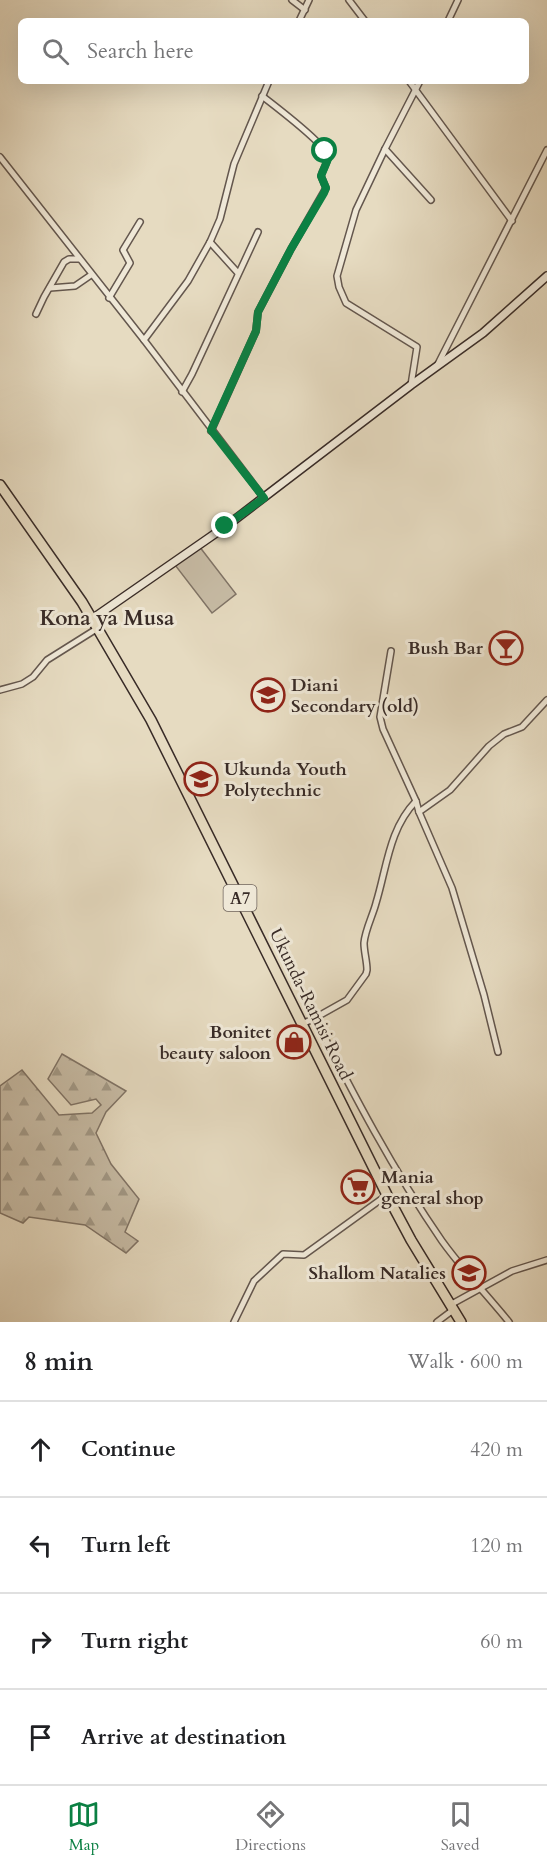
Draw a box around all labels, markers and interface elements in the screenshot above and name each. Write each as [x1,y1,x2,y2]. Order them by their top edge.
search box [18,18,529,84]
icon: search [39,35,72,68]
text: Search here [87,36,194,66]
route start [311,137,337,163]
route end [211,512,237,538]
district label: Kona ya Musa [39,604,175,633]
bar icon: Bush Bar [488,630,524,666]
place label: Bush Bar [408,636,484,661]
place label: Diani Secondary (old) [291,673,419,719]
school or university icon: Diani Secondary (old) [250,677,286,713]
place label: Ukunda Youth Polytechnic [224,757,347,803]
school or university icon: Ukunda Youth Polytechnic [183,761,219,797]
road number: A7 [224,885,256,911]
street label: Ukunda-Ramisi Road [263,924,358,1085]
place label: Bonitet beauty saloon [160,1020,272,1066]
shop icon: Bonitet beauty saloon [276,1024,312,1060]
place label: Mania general shop [381,1165,484,1211]
supermarket icon: Mania general shop [340,1169,376,1205]
school or university icon: Shallom Natalies [451,1255,487,1291]
place label: Shallom Natalies [308,1261,446,1286]
text: 8 min [24,1344,93,1379]
text: Walk · 600 m [408,1348,523,1375]
icon: ahead [24,1433,57,1466]
text: Continue [81,1434,176,1464]
text: 420 m [470,1436,523,1463]
icon: left [24,1529,57,1562]
text: Turn left [81,1530,170,1560]
text: 120 m [470,1532,523,1559]
icon: right [24,1625,57,1658]
text: Turn right [81,1626,188,1656]
text: 60 m [480,1628,523,1655]
icon: arrive [24,1721,57,1754]
text: Arrive at destination [81,1722,286,1752]
tab: Map [67,1798,100,1856]
tab: Directions [235,1798,306,1856]
tab: Saved [441,1798,480,1856]

